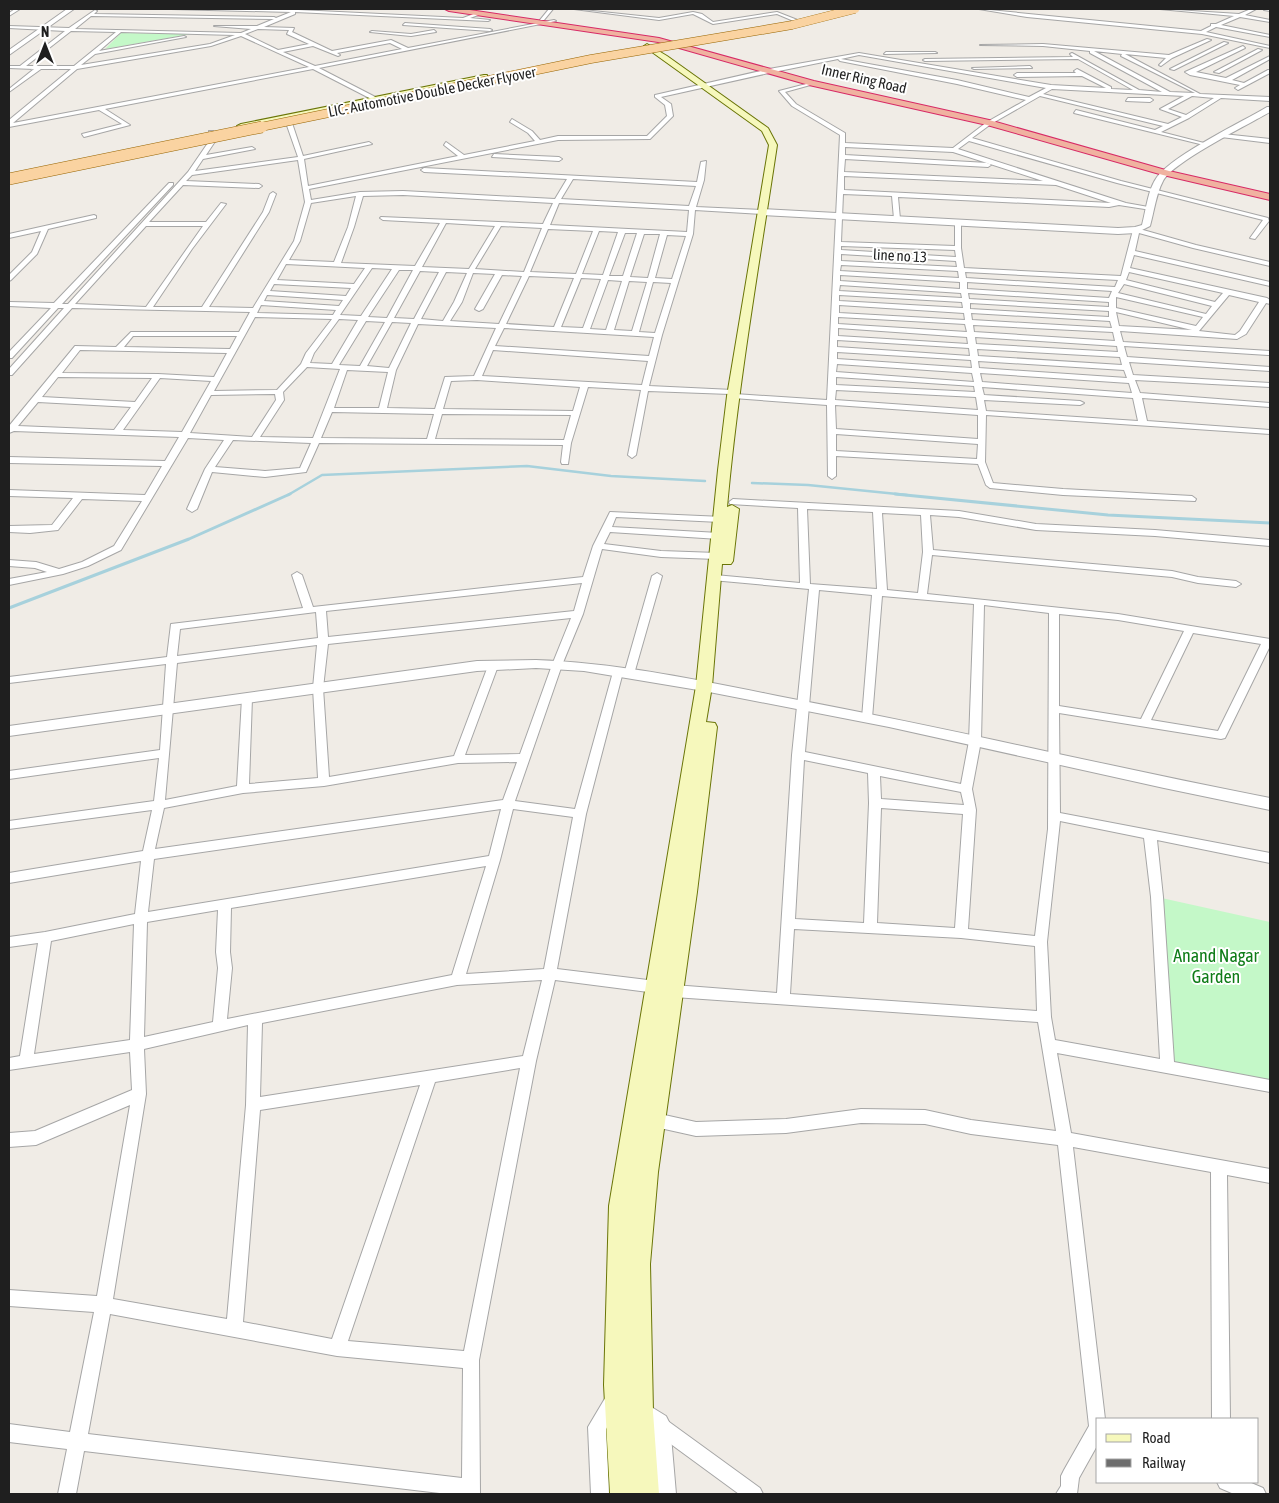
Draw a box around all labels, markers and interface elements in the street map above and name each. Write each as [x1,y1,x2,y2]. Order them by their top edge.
north arrow [20,20,70,70]
text: N [41,24,49,40]
street label: Inner Ring Road [820,60,908,97]
street label: LIC- Automotive Double Decker Flyover [327,63,538,120]
street label: line no 13 [873,246,927,265]
park label: Anand Nagar Garden [1173,945,1260,987]
legend [1096,1418,1259,1483]
text: Road [1142,1429,1171,1446]
text: Railway [1142,1454,1186,1471]

